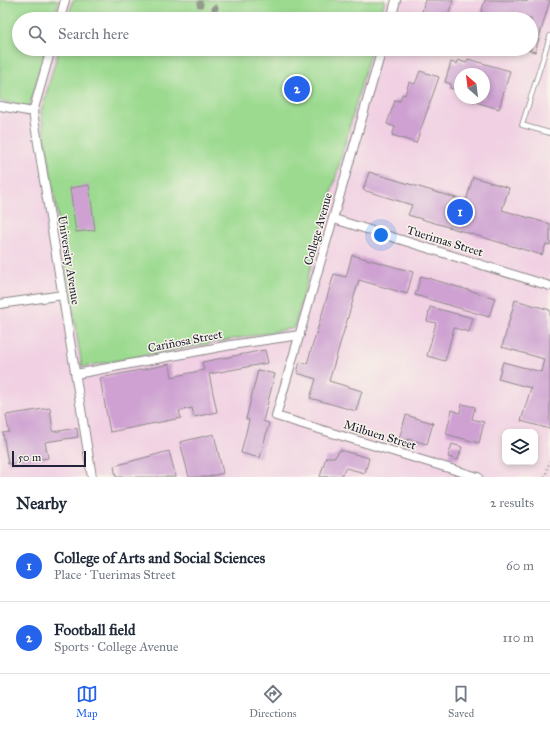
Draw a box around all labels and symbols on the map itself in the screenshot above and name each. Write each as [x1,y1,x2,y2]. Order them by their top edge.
north arrow [454,68,490,104]
pin: 2 [284,74,310,104]
street label: College Avenue [301,191,336,267]
pin: 1 [447,197,473,227]
street label: University Avenue [55,214,83,306]
street label: Tuerimas Street [405,223,486,259]
your location [371,225,391,245]
street label: Cariñosa Street [147,327,224,355]
street label: Milbuen Street [342,417,419,453]
scale bar [12,449,86,468]

